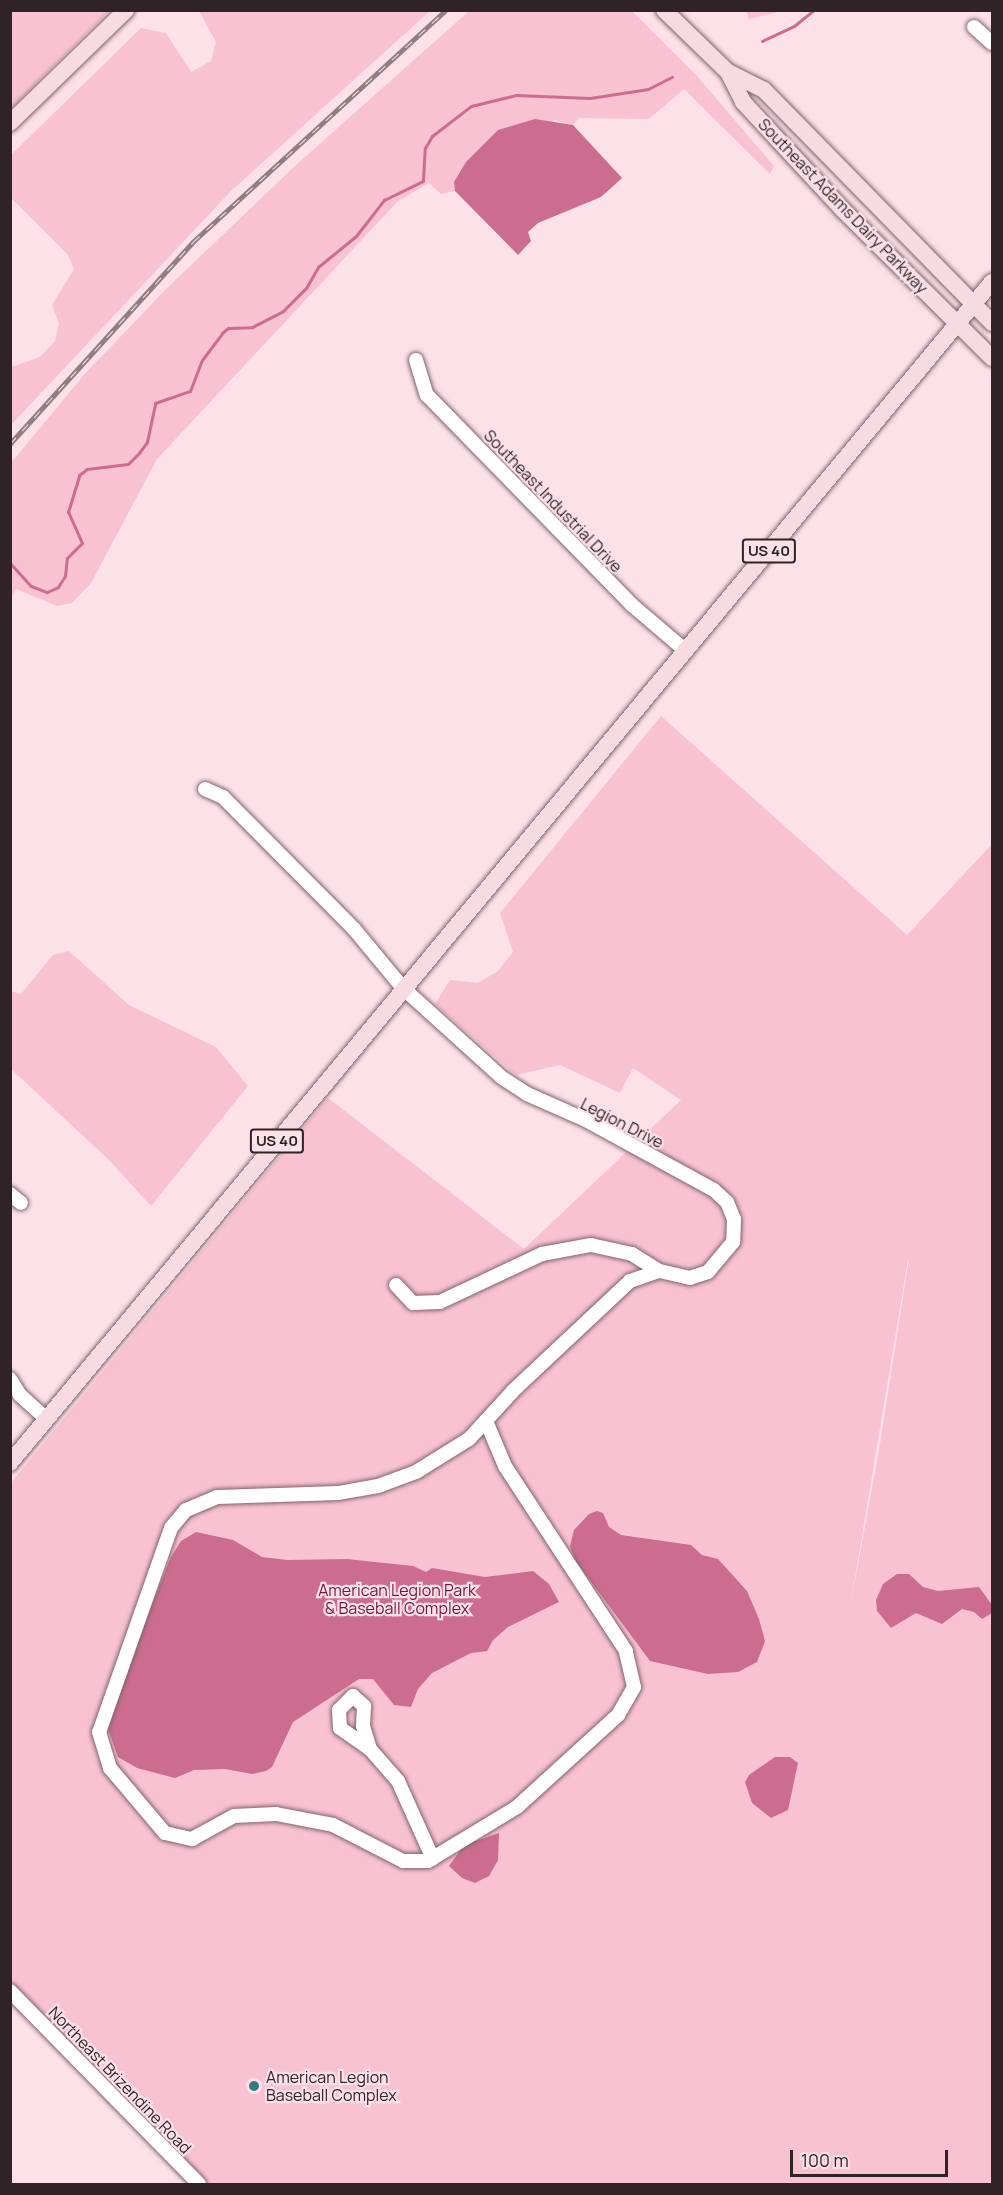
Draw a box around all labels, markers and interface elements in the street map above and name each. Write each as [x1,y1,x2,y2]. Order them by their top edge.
street label: Southeast Adams Dairy Parkway [754,115,932,297]
street label: Southeast Industrial Drive [480,426,626,576]
road number: US 40 [740,539,798,563]
street label: Legion Drive [577,1094,667,1152]
road number: US 40 [248,1129,306,1153]
park label: American Legion Park & Baseball Complex [318,1580,476,1618]
street label: Northeast Brizendine Road [45,2002,195,2158]
place label: American Legion Baseball Complex [266,2067,397,2105]
marker: American Legion Baseball Complex [247,2079,261,2093]
scale bar [793,2138,950,2176]
text: 100 m [801,2148,849,2172]

